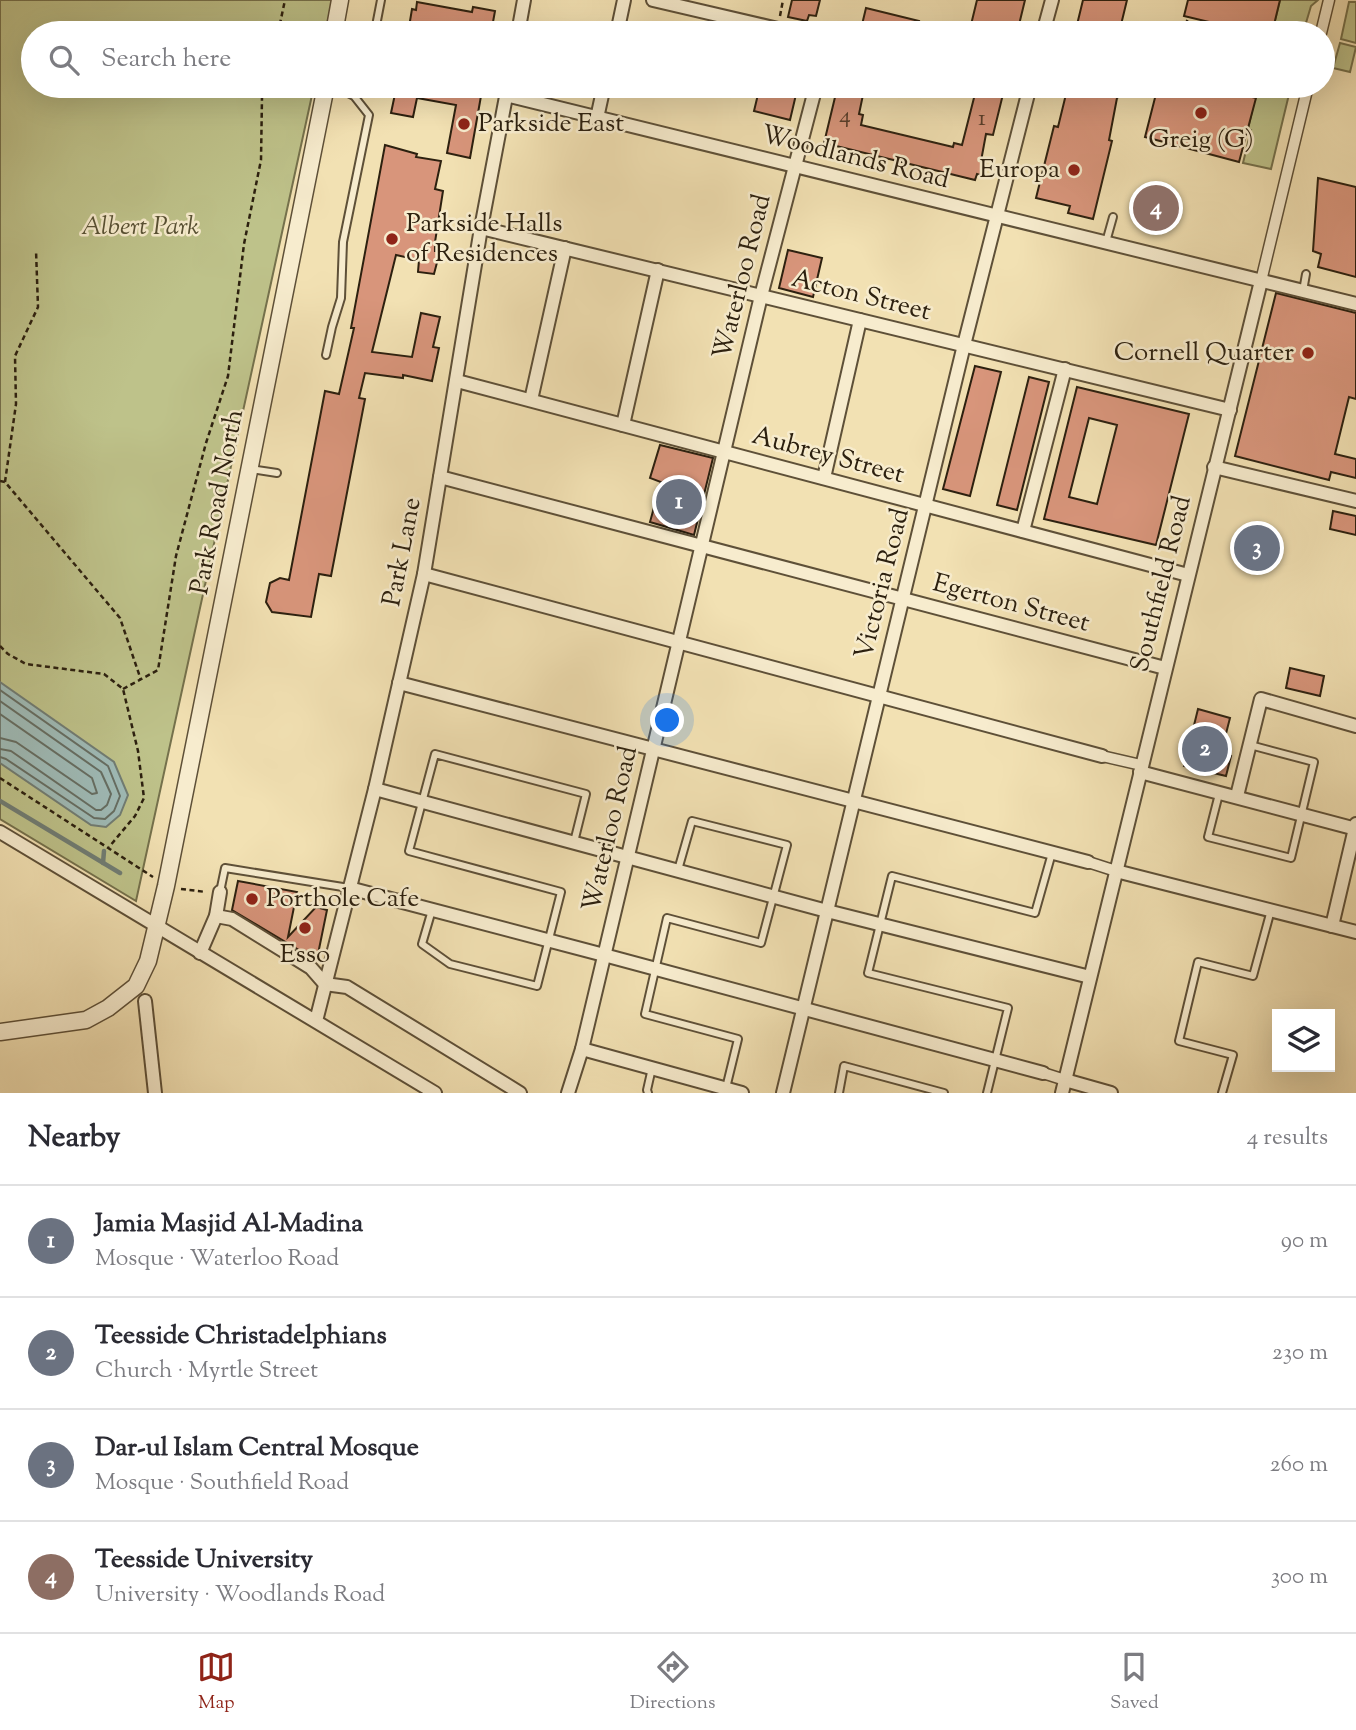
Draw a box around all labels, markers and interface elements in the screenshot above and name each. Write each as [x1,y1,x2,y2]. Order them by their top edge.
search box [21,21,1335,98]
icon: search [45,41,83,79]
text: Search here [101,41,231,78]
house number: 4 [839,100,851,133]
house number: 1 [978,103,986,136]
marker: Greig (G) [1193,105,1209,121]
place label: Parkside East [478,106,624,143]
marker: Parkside East [456,116,472,132]
street label: Woodlands Road [757,117,953,199]
place label: Greig (G) [1148,122,1254,159]
place label: Europa [979,152,1060,189]
marker: Europa [1066,162,1082,178]
pin: 4 [1133,182,1179,234]
street label: Waterloo Road [705,190,781,364]
place label: Parkside Halls of Residences [406,206,563,273]
park label: Albert Park [81,209,199,246]
marker: Parkside Halls of Residences [384,231,400,247]
street label: Acton Street [787,261,935,331]
place label: Cornell Quarter [1114,335,1294,372]
marker: Cornell Quarter [1300,345,1316,361]
street label: Park Road North [182,406,254,598]
street label: Aubrey Street [748,418,908,494]
pin: 1 [656,476,702,528]
street label: Southfield Road [1122,492,1202,676]
street label: Park Lane [374,494,432,610]
street label: Victoria Road [846,504,920,663]
pin: 3 [1234,522,1280,574]
street label: Egerton Street [928,565,1094,643]
your location [650,703,684,737]
pin: 2 [1182,723,1228,775]
street label: Waterloo Road [574,742,648,916]
place label: Porthole Cafe [266,881,419,918]
marker: Porthole Cafe [244,891,260,907]
marker: Esso [297,920,313,936]
place label: Esso [280,937,330,974]
map controls [1272,1009,1335,1072]
button: layers [1272,1009,1335,1072]
text: Nearby [28,1117,120,1160]
text: 4 results [1247,1122,1328,1155]
text: Jamia Masjid Al-Madina [95,1206,363,1243]
text: 1 [47,1225,55,1258]
text: 90 m [1281,1225,1328,1258]
text: Mosque · Waterloo Road [95,1243,339,1276]
text: Teesside Christadelphians [95,1318,387,1355]
text: 2 [46,1337,56,1370]
text: 230 m [1272,1337,1328,1370]
text: Church · Myrtle Street [95,1355,318,1388]
text: Dar-ul Islam Central Mosque [95,1430,419,1467]
text: 3 [46,1449,56,1482]
text: 260 m [1270,1449,1328,1482]
text: Mosque · Southfield Road [95,1467,349,1500]
text: Teesside University [95,1542,313,1579]
text: 4 [45,1561,57,1594]
text: 300 m [1271,1561,1328,1594]
text: University · Woodlands Road [95,1579,385,1612]
tab: Map [197,1648,235,1717]
tab: Directions [630,1648,715,1717]
tab: Saved [1110,1648,1159,1717]

